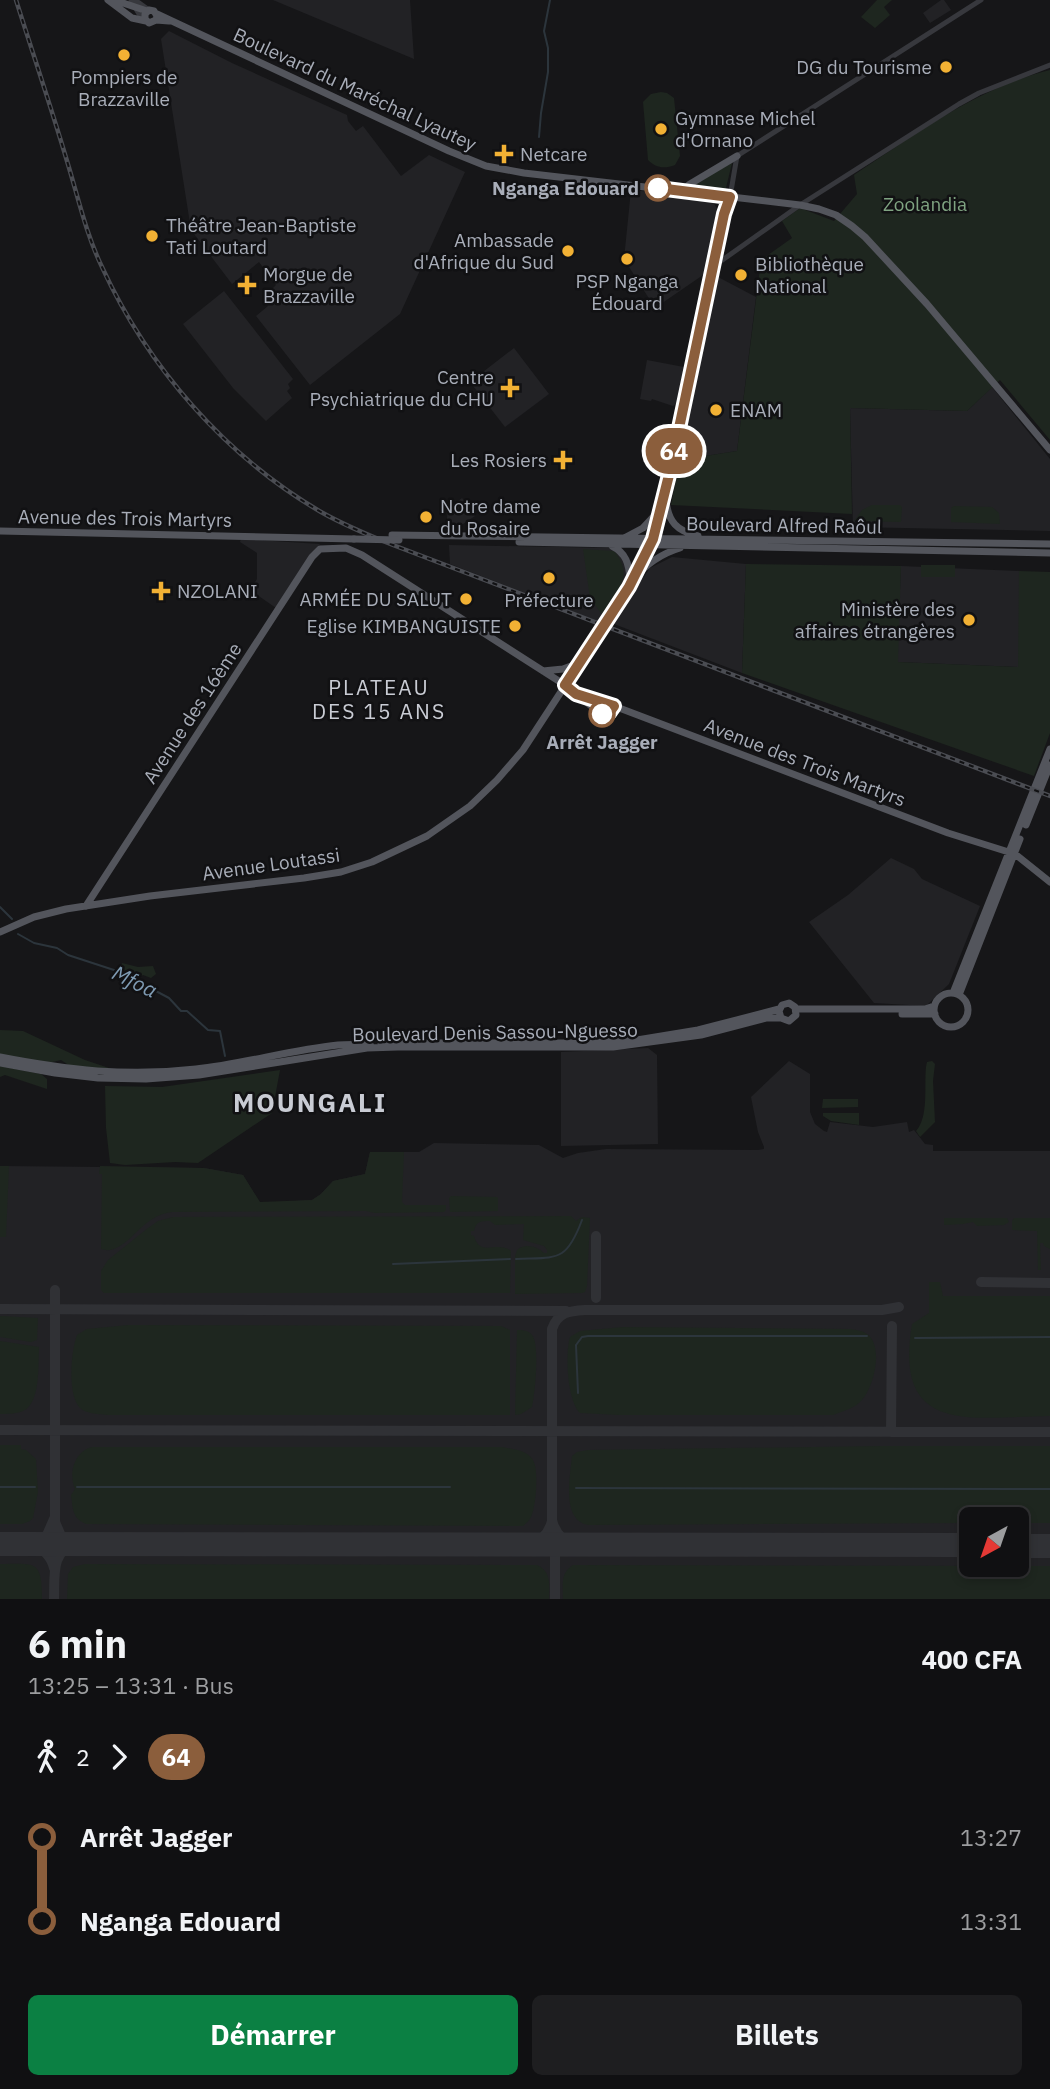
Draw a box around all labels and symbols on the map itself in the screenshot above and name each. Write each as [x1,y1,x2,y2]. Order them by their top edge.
street label: Boulevard du Maréchal Lyautey [230,22,481,156]
marker: Pompiers de Brazzaville [116,47,132,63]
place label: DG du Tourisme [796,55,932,79]
marker: DG du Tourisme [938,59,954,75]
place label: Pompiers de Brazzaville [71,65,177,111]
place label: Gymnase Michel d'Ornano [675,106,816,152]
marker: Gymnase Michel d'Ornano [653,121,669,137]
place label: Netcare [520,142,587,166]
marker: Netcare [494,144,514,164]
marker: Nganga Edouard [645,175,671,201]
place label: Nganga Edouard [492,176,639,200]
park label: Zoolandia [883,192,967,216]
place label: Théâtre Jean-Baptiste Tati Loutard [166,213,356,259]
marker: Théâtre Jean-Baptiste Tati Loutard [144,228,160,244]
place label: Ambassade d'Afrique du Sud [413,228,554,274]
marker: Ambassade d'Afrique du Sud [560,243,576,259]
marker: PSP Nganga Édouard [619,251,635,267]
place label: Bibliothèque National [755,252,864,298]
place label: Morgue de Brazzaville [263,262,355,308]
marker: Bibliothèque National [733,267,749,283]
place label: PSP Nganga Édouard [575,269,679,315]
marker: Morgue de Brazzaville [237,275,257,295]
place label: Centre Psychiatrique du CHU [310,365,494,411]
marker: Centre Psychiatrique du CHU [500,378,520,398]
place label: ENAM [730,398,782,422]
marker: ENAM [708,402,724,418]
line badge: 64 [642,428,706,474]
place label: Les Rosiers [450,448,547,472]
marker: Les Rosiers [553,450,573,470]
place label: Notre dame du Rosaire [440,494,541,540]
street label: Avenue des Trois Martyrs [18,504,232,532]
marker: Notre dame du Rosaire [418,509,434,525]
street label: Boulevard Alfred Raôul [686,511,882,539]
marker: Préfecture [541,570,557,586]
place label: NZOLANI [177,579,258,603]
marker: NZOLANI [151,581,171,601]
place label: ARMÉE DU SALUT [300,587,452,611]
place label: Préfecture [504,588,594,612]
marker: ARMÉE DU SALUT [458,591,474,607]
place label: Ministère des affaires étrangères [795,597,955,643]
marker: Ministère des affaires étrangères [961,612,977,628]
place label: Eglise KIMBANGUISTE [307,614,501,638]
marker: Eglise KIMBANGUISTE [507,618,523,634]
street label: Avenue des 16ème [137,638,247,788]
district label: PLATEAU DES 15 ANS [312,673,446,725]
marker: Arrêt Jagger [589,701,615,727]
street label: Avenue des Trois Martyrs [701,712,909,812]
place label: Arrêt Jagger [546,730,658,754]
street label: Avenue Loutassi [201,842,341,886]
water label: Mfoa [108,958,162,1004]
street label: Boulevard Denis Sassou-Nguesso [352,1018,638,1046]
district label: MOUNGALI [233,1085,387,1119]
north arrow [959,1507,1029,1577]

